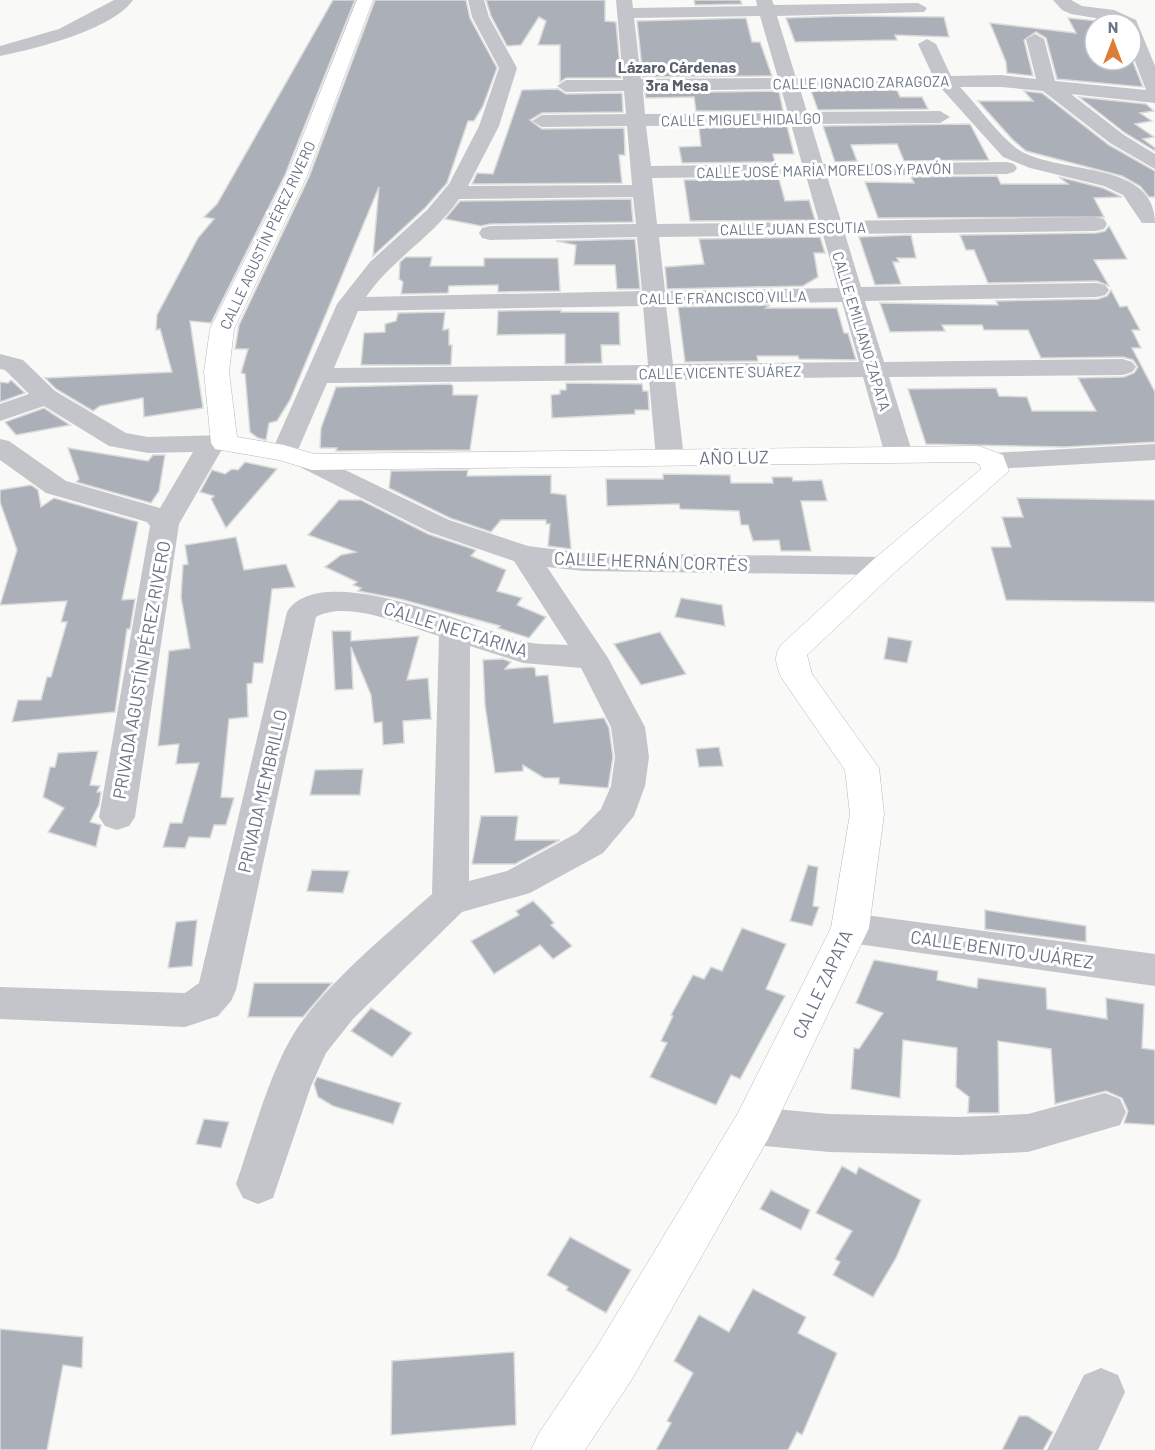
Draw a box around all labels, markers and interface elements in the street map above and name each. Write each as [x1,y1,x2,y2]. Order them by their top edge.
north arrow [1083,12,1143,72]
text: N [1108,17,1118,36]
district label: Lázaro Cárdenas 3ra Mesa [618,57,736,94]
street label: CALLE IGNACIO ZARAGOZA [773,71,949,93]
street label: CALLE MIGUEL HIDALGO [661,109,821,129]
street label: CALLE AGUSTÍN PÉREZ RIVERO [215,138,319,332]
street label: CALLE JOSÉ MARÍA MORELOS Y PAVÓN [696,159,952,181]
street label: CALLE JUAN ESCUTIA [720,218,866,238]
street label: CALLE EMILIANO ZAPATA [829,249,895,413]
street label: CALLE FRANCISCO VILLA [639,287,807,307]
street label: CALLE VICENTE SUÁREZ [638,362,802,382]
street label: AÑO LUZ [699,445,769,469]
street label: PRIVADA AGUSTÍN PÉREZ RIVERO [107,539,175,801]
street label: CALLE HERNÁN CORTÉS [554,547,748,575]
street label: CALLE NECTARINA [381,597,531,661]
street label: PRIVADA MEMBRILLO [233,707,291,875]
street label: CALLE BENITO JUÁREZ [909,925,1095,973]
street label: CALLE ZAPATA [787,926,857,1042]

